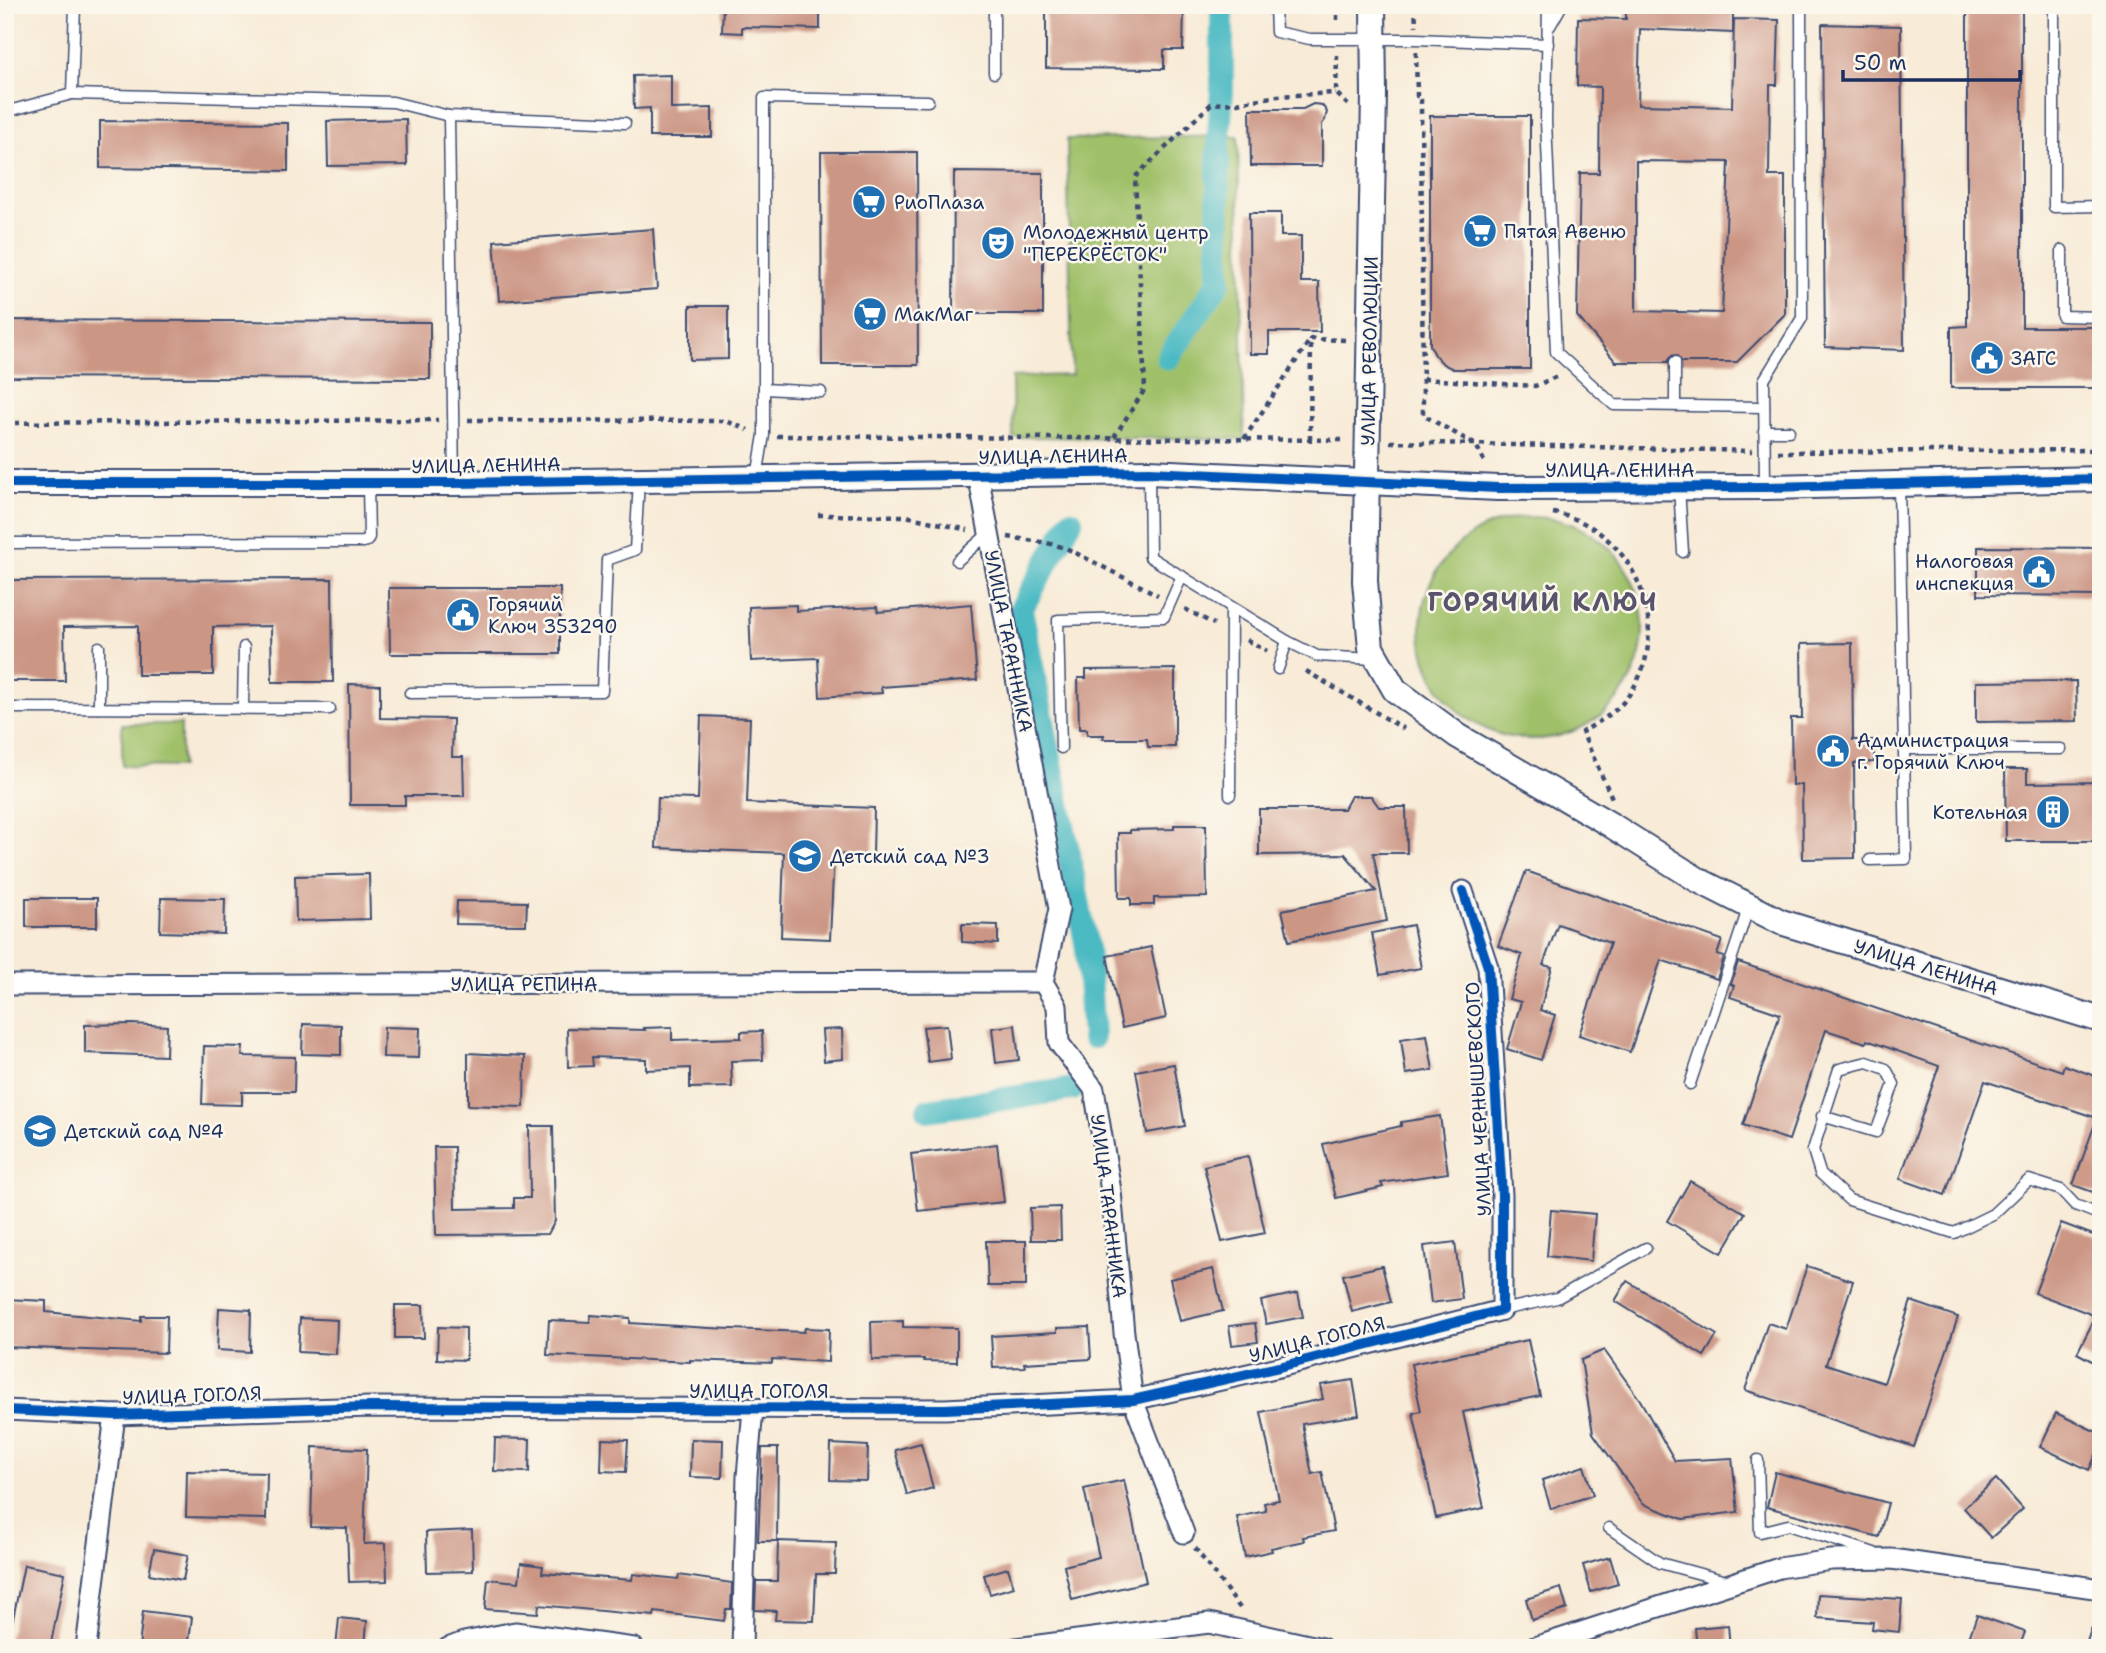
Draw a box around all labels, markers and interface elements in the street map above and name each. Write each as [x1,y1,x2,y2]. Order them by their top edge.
scale bar [1843,38,2020,82]
text: 50 m [1854,49,1907,77]
supermarket icon: РиоПлаза [850,183,888,221]
place label: РиоПлаза [894,190,984,215]
supermarket icon: Пятая Авеню [1461,212,1499,250]
place label: Пятая Авеню [1504,219,1626,244]
place label: Молодежный центр "ПЕРЕКРЁСТОК" [1023,220,1209,267]
theatre icon: Молодежный центр "ПЕРЕКРЁСТОК" [979,224,1017,262]
street label: УЛИЦА РЕВОЛЮЦИИ [1355,256,1384,446]
supermarket icon: МакМаг [851,295,889,333]
place label: МакМаг [894,302,974,327]
public building icon: ЗАГС [1968,339,2006,377]
place label: ЗАГС [2011,346,2056,371]
street label: УЛИЦА ЛЕНИНА [978,443,1128,470]
street label: УЛИЦА ЛЕНИНА [411,452,561,479]
street label: УЛИЦА ЛЕНИНА [1545,458,1695,483]
street label: УЛИЦА ТАРАННИКА [979,548,1038,735]
place label: Налоговая инспекция [1915,549,2014,596]
public building icon: Налоговая инспекция [2020,553,2058,591]
district label: ГОРЯЧИЙ КЛЮЧ [1427,584,1659,619]
place label: Горячий Ключ 353290 [488,592,617,639]
public building icon: Горячий Ключ 353290 [444,596,482,634]
place label: Администрация г. Горячий Ключ [1857,728,2009,775]
public building icon: Администрация г. Горячий Ключ [1814,732,1852,770]
building icon: Котельная [2034,793,2072,831]
place label: Котельная [1932,800,2028,825]
school or university icon: Детский сад №3 [786,837,824,875]
place label: Детский сад №3 [830,844,990,869]
street label: УЛИЦА ЛЕНИНА [1851,934,2001,1001]
street label: УЛИЦА РЕПИНА [450,972,598,997]
street label: УЛИЦА ЧЕРНЫШЕВСКОГО [1460,981,1497,1217]
school or university icon: Детский сад №4 [21,1112,59,1150]
street label: УЛИЦА ТАРАННИКА [1085,1113,1132,1300]
place label: Детский сад №4 [64,1119,224,1144]
street label: УЛИЦА ГОГОЛЯ [1246,1310,1388,1368]
street label: УЛИЦА ГОГОЛЯ [689,1379,829,1404]
street label: УЛИЦА ГОГОЛЯ [122,1381,262,1410]

